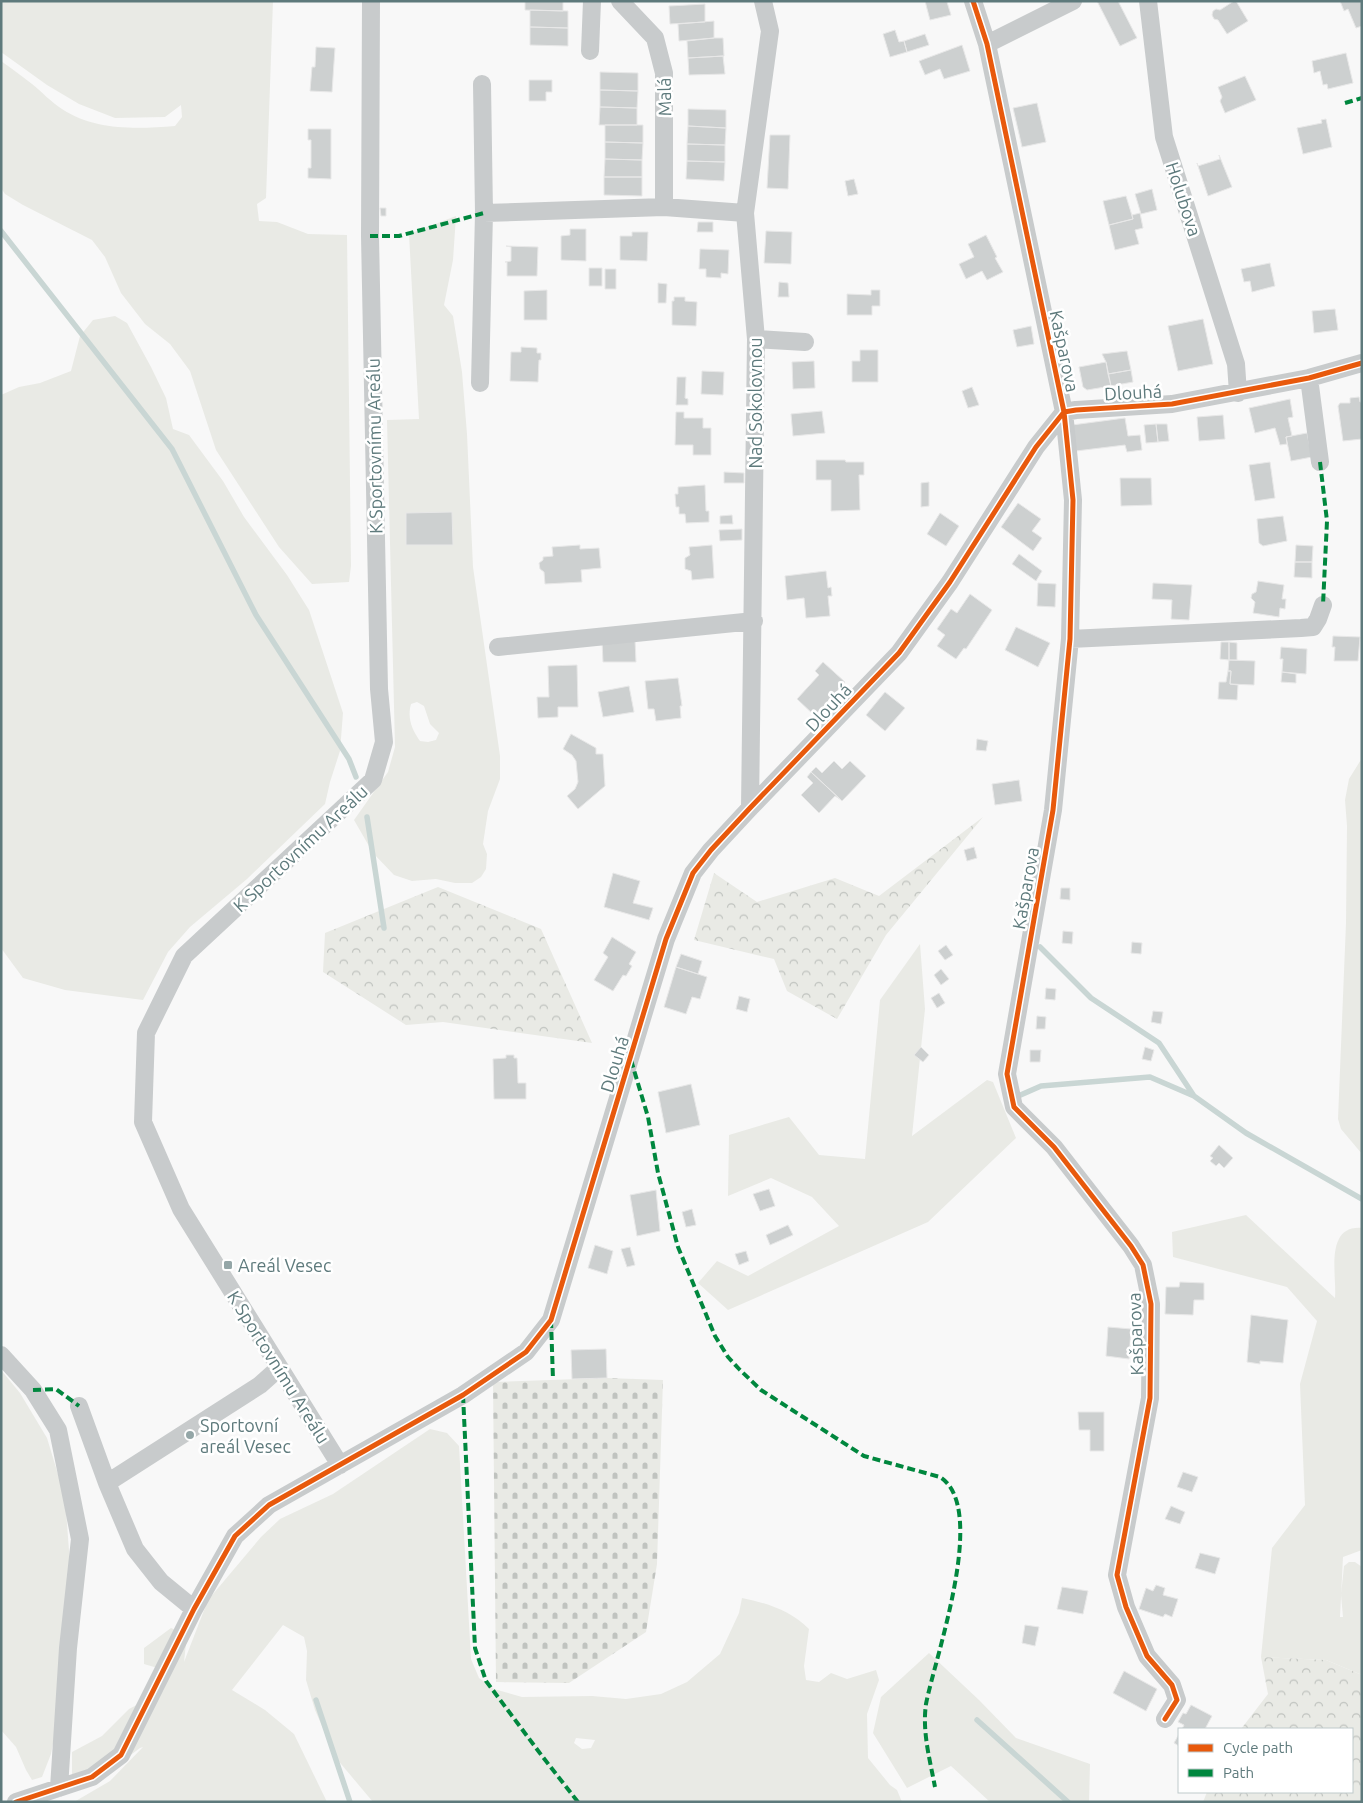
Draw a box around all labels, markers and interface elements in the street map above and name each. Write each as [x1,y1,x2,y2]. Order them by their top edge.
street label: Malá [654,77,674,117]
street label: Holubova [1163,159,1205,239]
street label: Kašparova [1047,308,1083,394]
street label: Nad Sokolovnou [745,337,765,469]
street label: K Sportovnímu Areálu [362,358,386,534]
street label: Dlouhá [1104,381,1162,403]
street label: Dlouhá [801,679,855,735]
street label: K Sportovnímu Areálu [229,781,371,915]
street label: Kašparova [1008,845,1042,931]
street label: Dlouhá [596,1033,632,1095]
place label: Areál Vesec [238,1255,331,1275]
marker: Areál Vesec [222,1259,234,1271]
street label: K Sportovnímu Areálu [224,1287,334,1447]
street label: Kašparova [1124,1292,1146,1376]
place label: Sportovní areál Vesec [200,1415,291,1456]
marker: Sportovní areál Vesec [184,1429,196,1441]
legend [1178,1728,1353,1793]
text: Cycle path [1223,1739,1293,1756]
text: Path [1223,1764,1254,1781]

